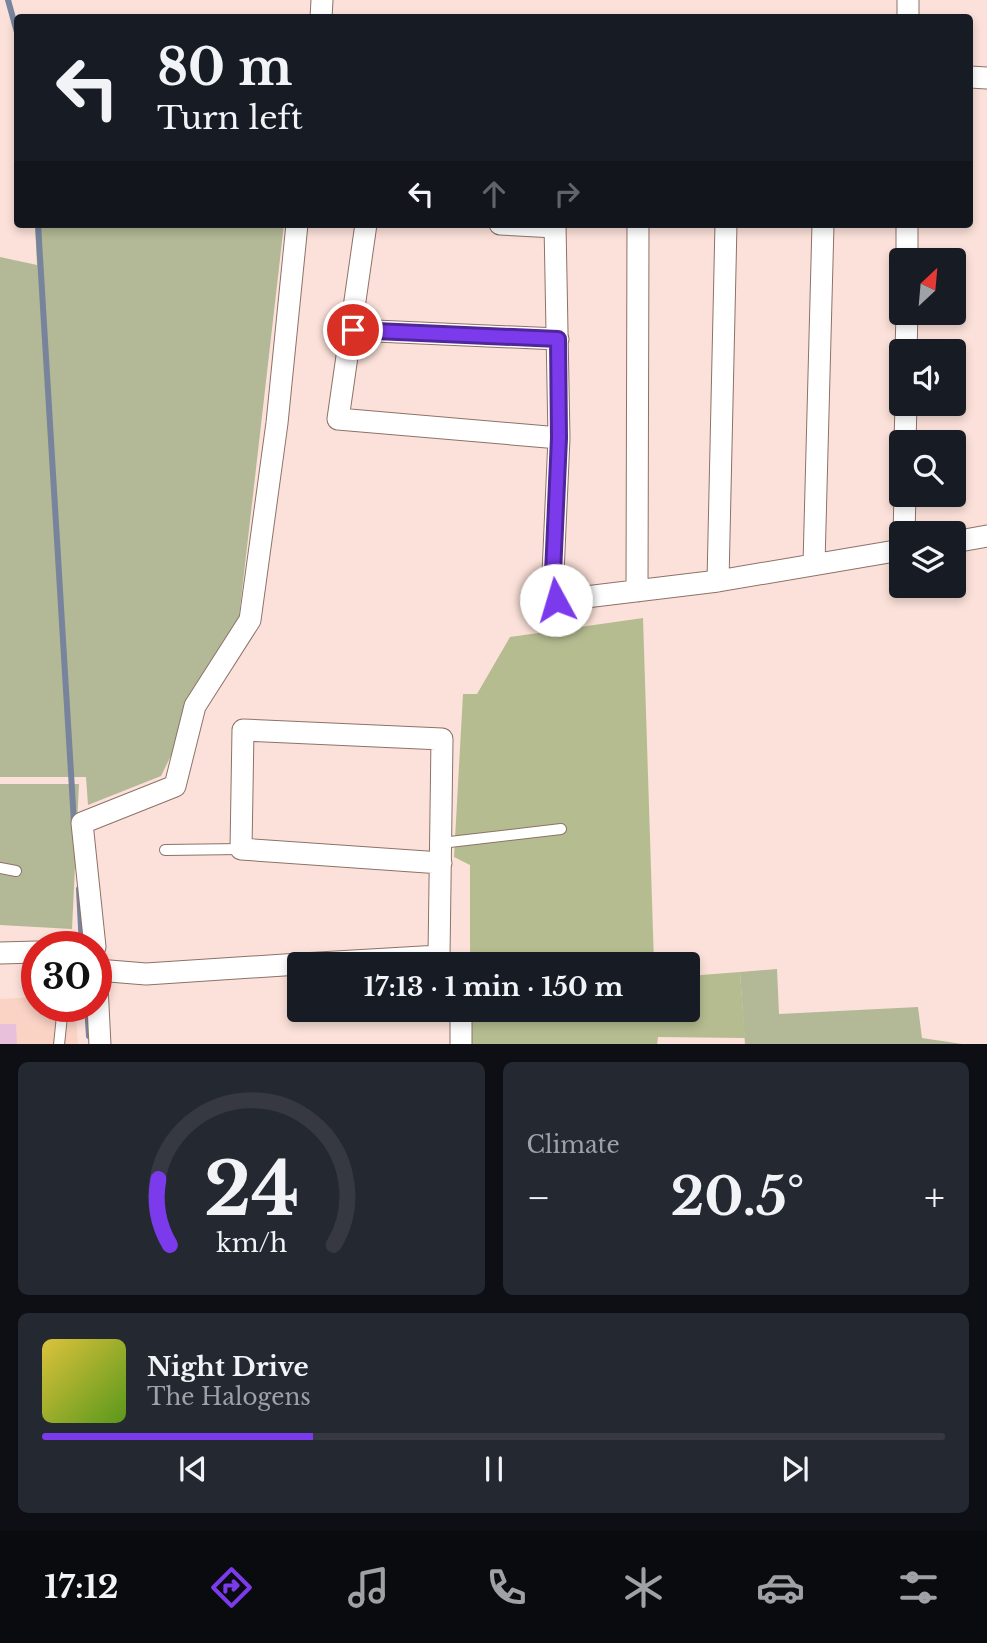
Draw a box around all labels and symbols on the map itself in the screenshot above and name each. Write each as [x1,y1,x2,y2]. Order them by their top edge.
north arrow [889,248,966,326]
pin [323,300,383,360]
position arrow [519,563,593,637]
speed limit sign: 30 [21,931,112,1022]

